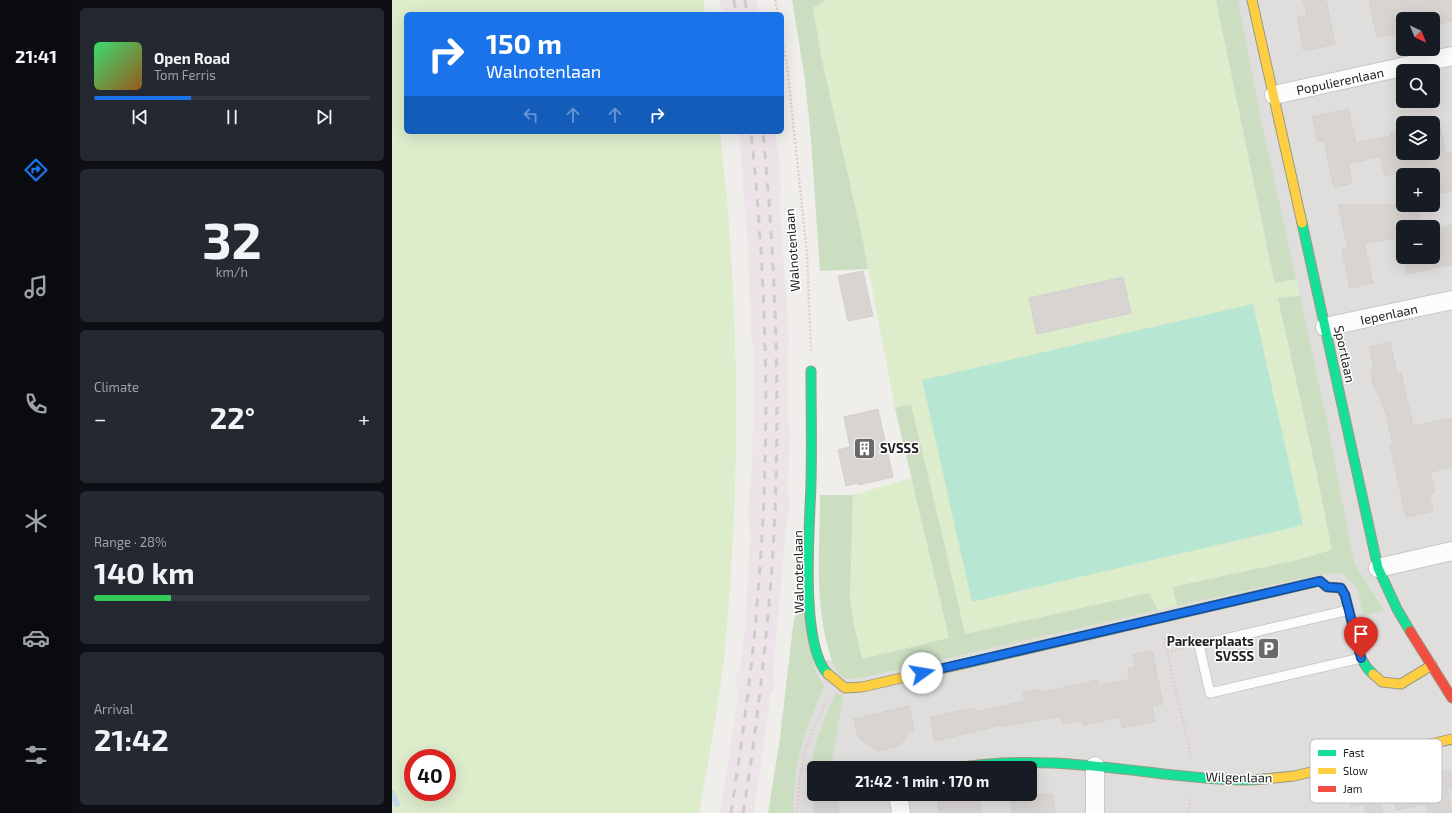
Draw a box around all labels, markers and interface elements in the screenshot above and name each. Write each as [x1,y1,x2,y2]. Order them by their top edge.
north arrow [1396,12,1440,56]
map controls [1396,12,1440,264]
text: 150 m [486,26,562,60]
icon: right [420,28,472,80]
text: 21:41 [15,45,57,67]
text: Open Road [154,49,230,67]
text: Walnotenlaan [486,60,601,82]
street label: Populierenlaan [1295,64,1385,98]
button: search [1396,64,1440,108]
text: Tom Ferris [154,67,216,83]
icon: left [520,104,542,126]
icon: ahead [562,104,584,126]
icon: ahead [604,104,626,126]
icon: right [646,104,668,126]
icon: previous [129,106,151,128]
icon: pause [221,106,243,128]
icon: next [313,106,335,128]
button: layers [1396,116,1440,160]
icon: directions [22,156,50,184]
button: + [1396,168,1440,212]
text: 32 [202,207,262,269]
street label: Walnotenlaan [781,208,803,292]
button: − [1396,220,1440,264]
text: km/h [216,264,248,280]
icon: music [22,273,50,301]
street label: Iepenlaan [1359,300,1419,328]
street label: Sportlaan [1331,324,1359,384]
text: Climate [94,379,139,395]
icon: phone [22,390,50,418]
text: 22° [210,399,255,435]
text: − [94,405,107,431]
text: + [358,405,370,431]
building icon: SVSSS [852,435,878,461]
place label: SVSSS [880,440,919,456]
icon: climate [22,507,50,535]
street label: Walnotenlaan [789,530,807,614]
text: Range · 28% [94,534,167,550]
text: 140 km [94,554,195,590]
pin [1344,617,1378,658]
icon: arrive [1350,623,1372,645]
icon: car [22,624,50,652]
place label: Parkeerplaats SVSSS [1167,633,1254,664]
parking icon: Parkeerplaats SVSSS [1256,635,1282,661]
position arrow [901,652,943,694]
text: Arrival [94,701,134,717]
text: 21:42 [94,721,169,757]
legend [1310,739,1442,803]
icon: filters [22,741,50,769]
text: Fast [1343,746,1365,759]
speed limit sign: 40 [404,749,456,801]
text: Slow [1343,764,1368,777]
street label: Wilgenlaan [1205,768,1273,786]
text: 21:42 · 1 min · 170 m [855,772,989,790]
text: Jam [1343,782,1362,795]

